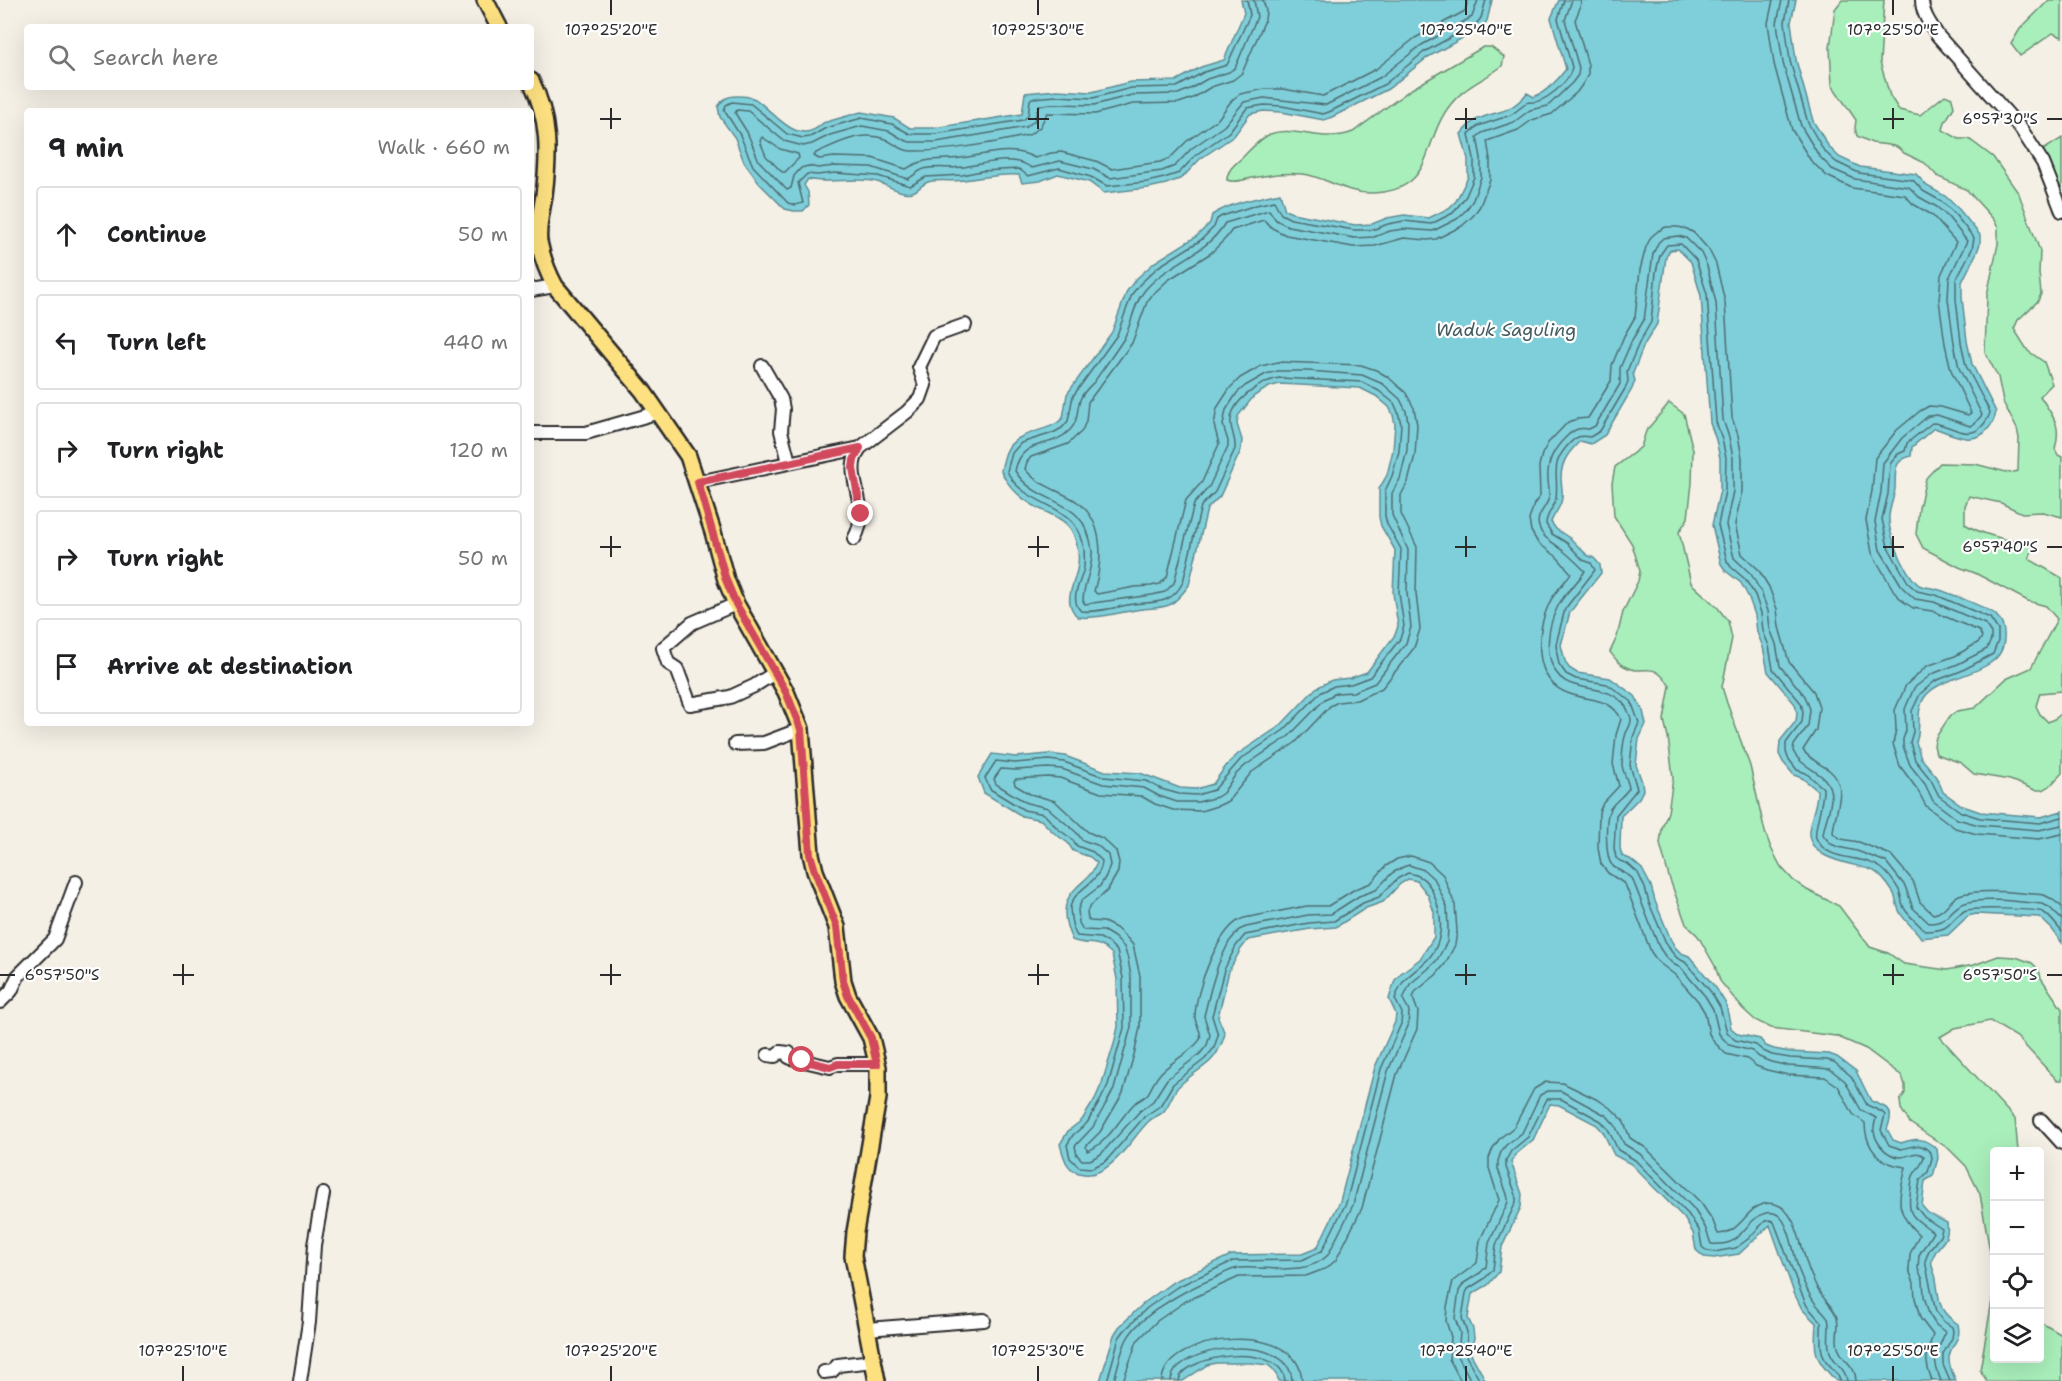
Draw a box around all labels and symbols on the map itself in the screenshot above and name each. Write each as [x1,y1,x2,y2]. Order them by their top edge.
text: 107°25'20"E [565,20,657,40]
text: 107°25'30"E [992,20,1084,40]
text: 107°25'40"E [1420,20,1512,40]
text: 107°25'50"E [1847,20,1939,40]
text: 6°57'30"S [1962,109,2038,129]
water label: Waduk Saguling [1436,318,1576,342]
route end [847,500,873,526]
text: 6°57'40"S [1962,537,2038,557]
text: 6°57'50"S [25,965,99,985]
text: 6°57'50"S [1963,965,2037,985]
route start [788,1046,814,1072]
text: 107°25'10"E [139,1341,227,1361]
text: 107°25'20"E [565,1341,657,1361]
text: 107°25'30"E [992,1341,1084,1361]
text: 107°25'40"E [1420,1341,1512,1361]
text: 107°25'50"E [1847,1341,1939,1361]

